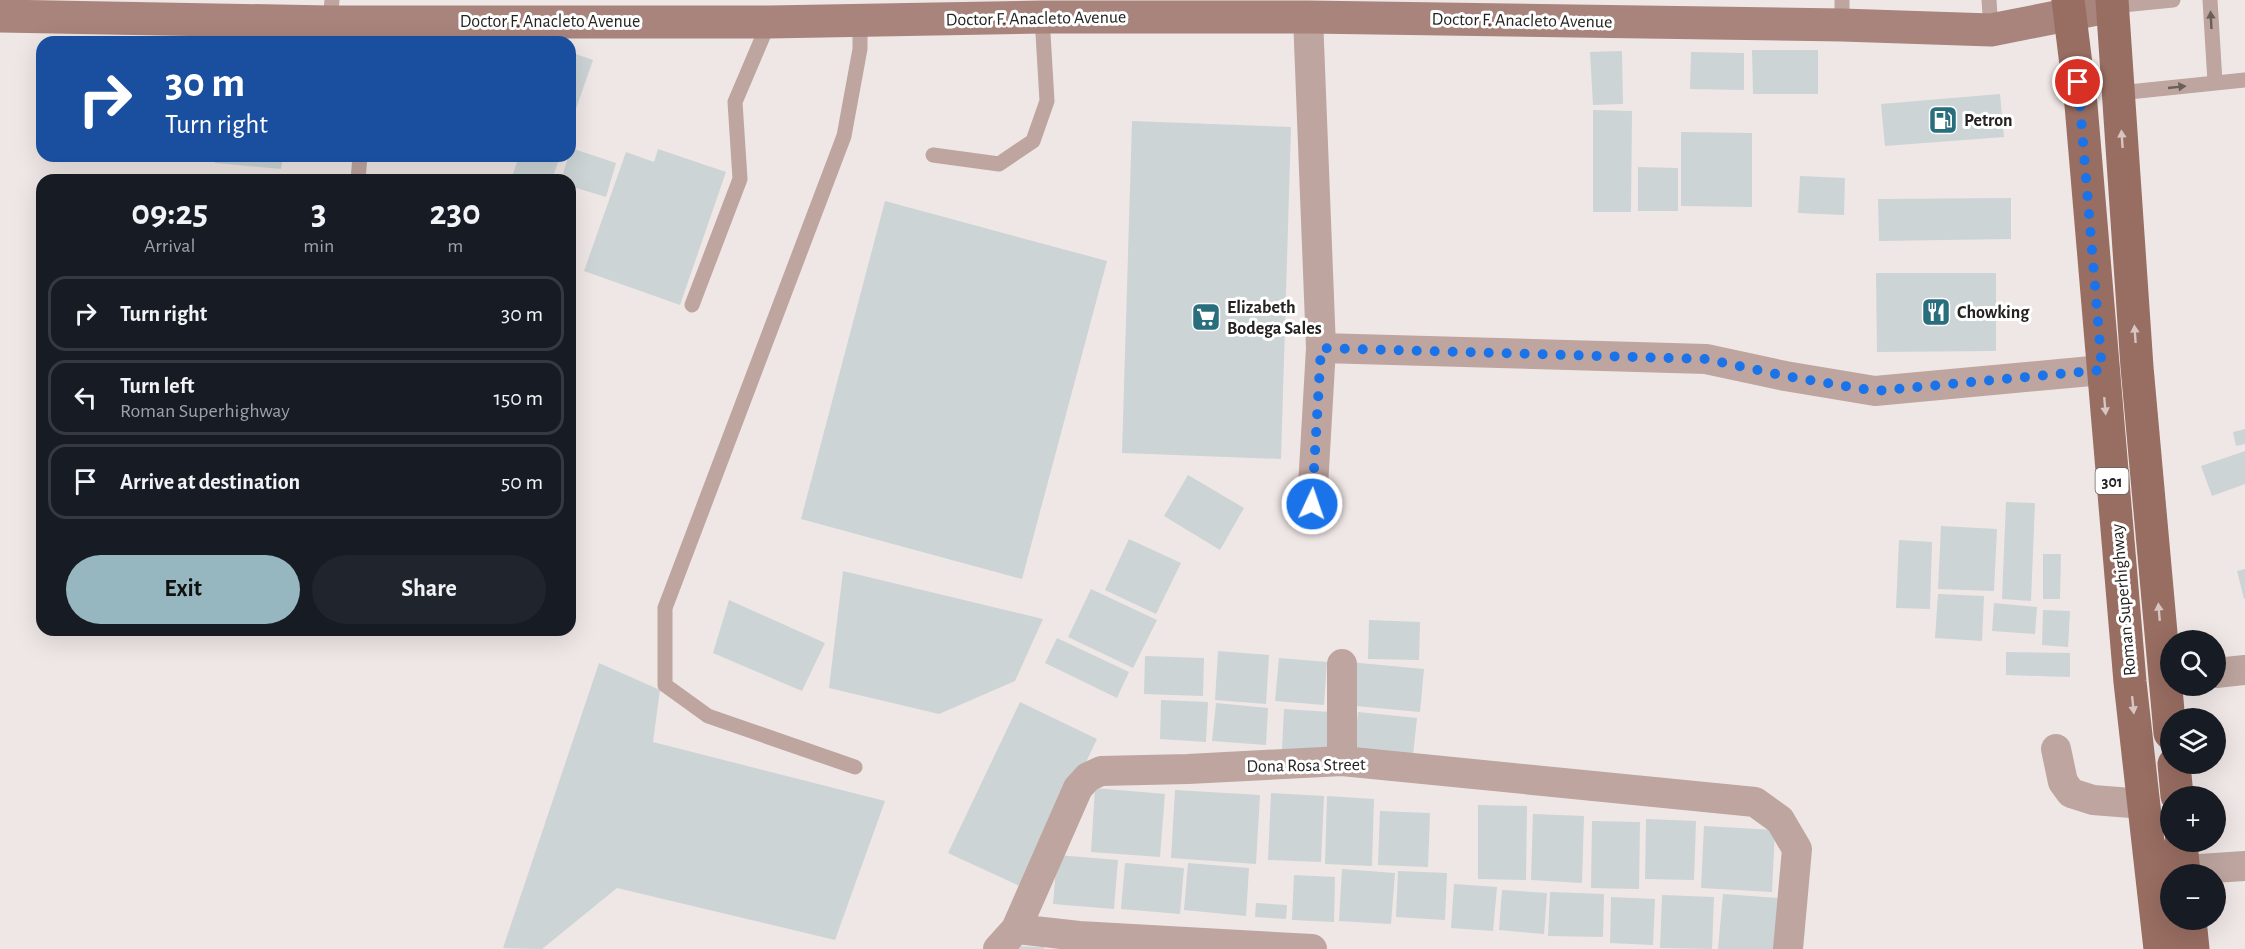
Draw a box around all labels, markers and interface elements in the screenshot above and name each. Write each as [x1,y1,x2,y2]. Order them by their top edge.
street label: Doctor F. Anacleto Avenue [946,8,1126,30]
street label: Doctor F. Anacleto Avenue [1432,10,1612,32]
one-way arrow [2207,11,2216,30]
street label: Doctor F. Anacleto Avenue [460,13,640,31]
pin [2052,56,2103,107]
icon: right [66,60,144,138]
text: 30 m [165,62,245,104]
icon: arrive [2061,65,2094,98]
one-way arrow [2168,82,2187,91]
fuel station icon: Petron [1927,104,1959,136]
text: Turn right [165,111,268,138]
place label: Petron [1964,112,2013,130]
one-way arrow [2117,130,2127,149]
text: 09:25 [131,195,208,231]
text: 3 [311,195,327,231]
text: 230 [430,195,481,231]
text: Arrival [144,236,195,256]
text: min [303,236,334,256]
text: m [447,236,463,256]
restaurant icon: Chowking [1920,296,1952,328]
icon: right [69,297,102,330]
place label: Elizabeth Bodega Sales [1227,299,1322,338]
supermarket icon: Elizabeth Bodega Sales [1190,301,1222,333]
text: Turn right [120,303,207,325]
text: 30 m [501,303,543,325]
place label: Chowking [1957,304,2030,322]
one-way arrow [2130,324,2139,343]
text: Turn left [120,375,194,397]
icon: left [69,381,102,414]
text: 150 m [493,387,543,409]
one-way arrow [2100,397,2110,416]
text: Roman Superhighway [120,401,290,421]
icon: arrive [69,465,102,498]
road number: 301 [2096,468,2128,494]
text: Arrive at destination [120,471,300,493]
text: 50 m [501,471,543,493]
position arrow [1280,472,1344,536]
street label: Roman Superhighway [2108,523,2140,677]
button: Exit [66,555,300,624]
button: Share [312,555,546,624]
one-way arrow [2154,602,2164,621]
map controls [2160,630,2226,930]
button: search [2160,630,2226,696]
one-way arrow [2128,695,2138,714]
button: layers [2160,708,2226,774]
street label: Dona Rosa Street [1246,756,1366,776]
button: + [2160,786,2226,852]
button: − [2160,864,2226,930]

